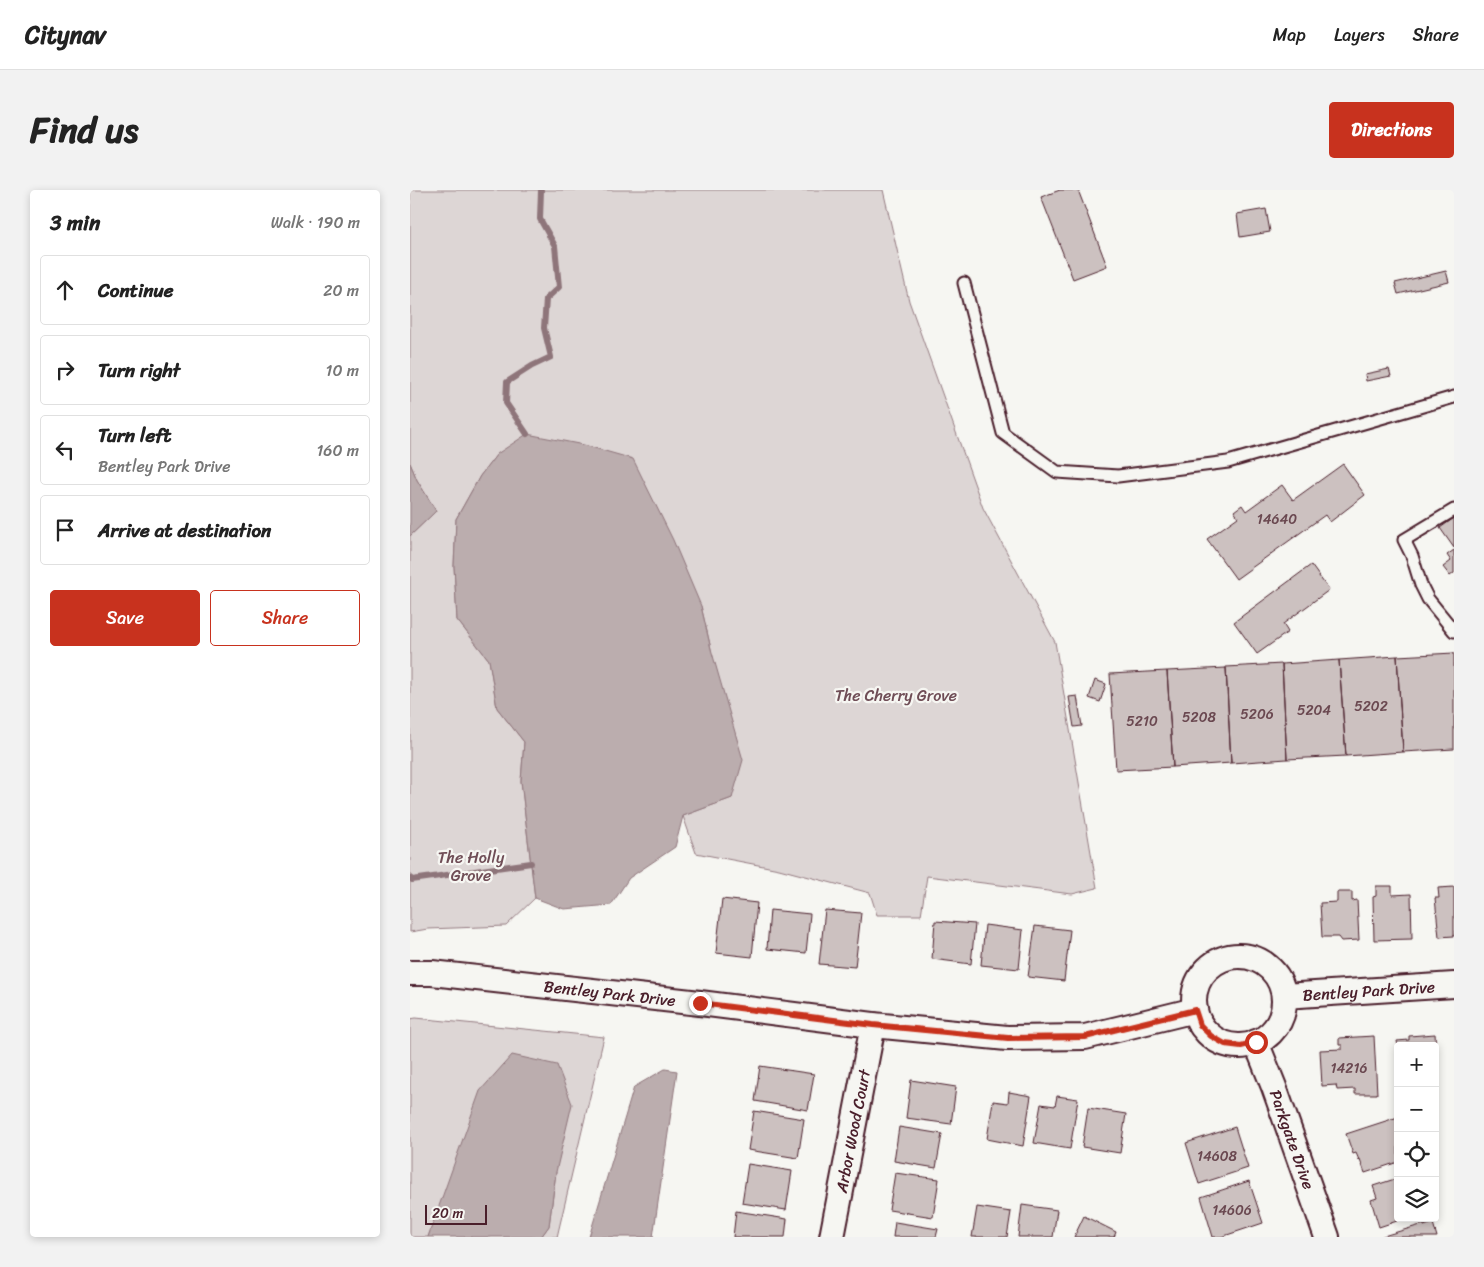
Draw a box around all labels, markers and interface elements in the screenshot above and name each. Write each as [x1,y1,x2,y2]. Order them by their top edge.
text: Citynav [25,14,106,56]
text: Map [1273,19,1306,51]
text: Layers [1334,19,1385,51]
text: Share [1413,19,1459,51]
text: Find us [30,99,138,161]
button: Directions [1329,102,1454,158]
text: 3 min [50,204,100,242]
text: Walk · 190 m [271,208,360,237]
text: Continue [98,274,174,307]
icon: ahead [51,276,79,304]
text: 20 m [323,276,359,305]
text: Turn right [98,354,180,387]
icon: right [51,356,79,384]
text: 10 m [326,356,359,385]
text: Turn left [98,419,171,452]
icon: left [51,436,79,464]
text: 160 m [316,436,359,465]
text: Bentley Park Drive [98,452,230,481]
house number: 14640 [1257,507,1297,532]
text: Arrive at destination [98,514,271,547]
icon: arrive [51,516,79,544]
button: Save [50,590,200,646]
button: Share [210,590,360,646]
park label: The Cherry Grove [835,681,957,710]
house number: 5202 [1354,694,1388,719]
house number: 5204 [1297,698,1331,723]
house number: 5206 [1240,702,1274,727]
house number: 5208 [1182,705,1217,730]
house number: 5210 [1126,709,1158,734]
park label: The Holly Grove [438,843,505,890]
street label: Bentley Park Drive [542,972,677,1015]
street label: Bentley Park Drive [1302,972,1436,1010]
route end [689,992,712,1015]
route start [1245,1031,1268,1054]
map controls [1394,1042,1439,1222]
button: + [1394,1042,1439,1087]
house number: 14216 [1331,1056,1367,1081]
street label: Arbor Wood Court [827,1066,879,1196]
street label: Parkgate Drive [1261,1086,1323,1193]
button: − [1394,1087,1439,1132]
button: locate [1394,1132,1439,1177]
house number: 14608 [1197,1144,1238,1169]
button: layers [1394,1177,1439,1222]
house number: 14606 [1212,1198,1252,1223]
text: 20 m [432,1201,463,1226]
scale bar [425,1202,488,1225]

